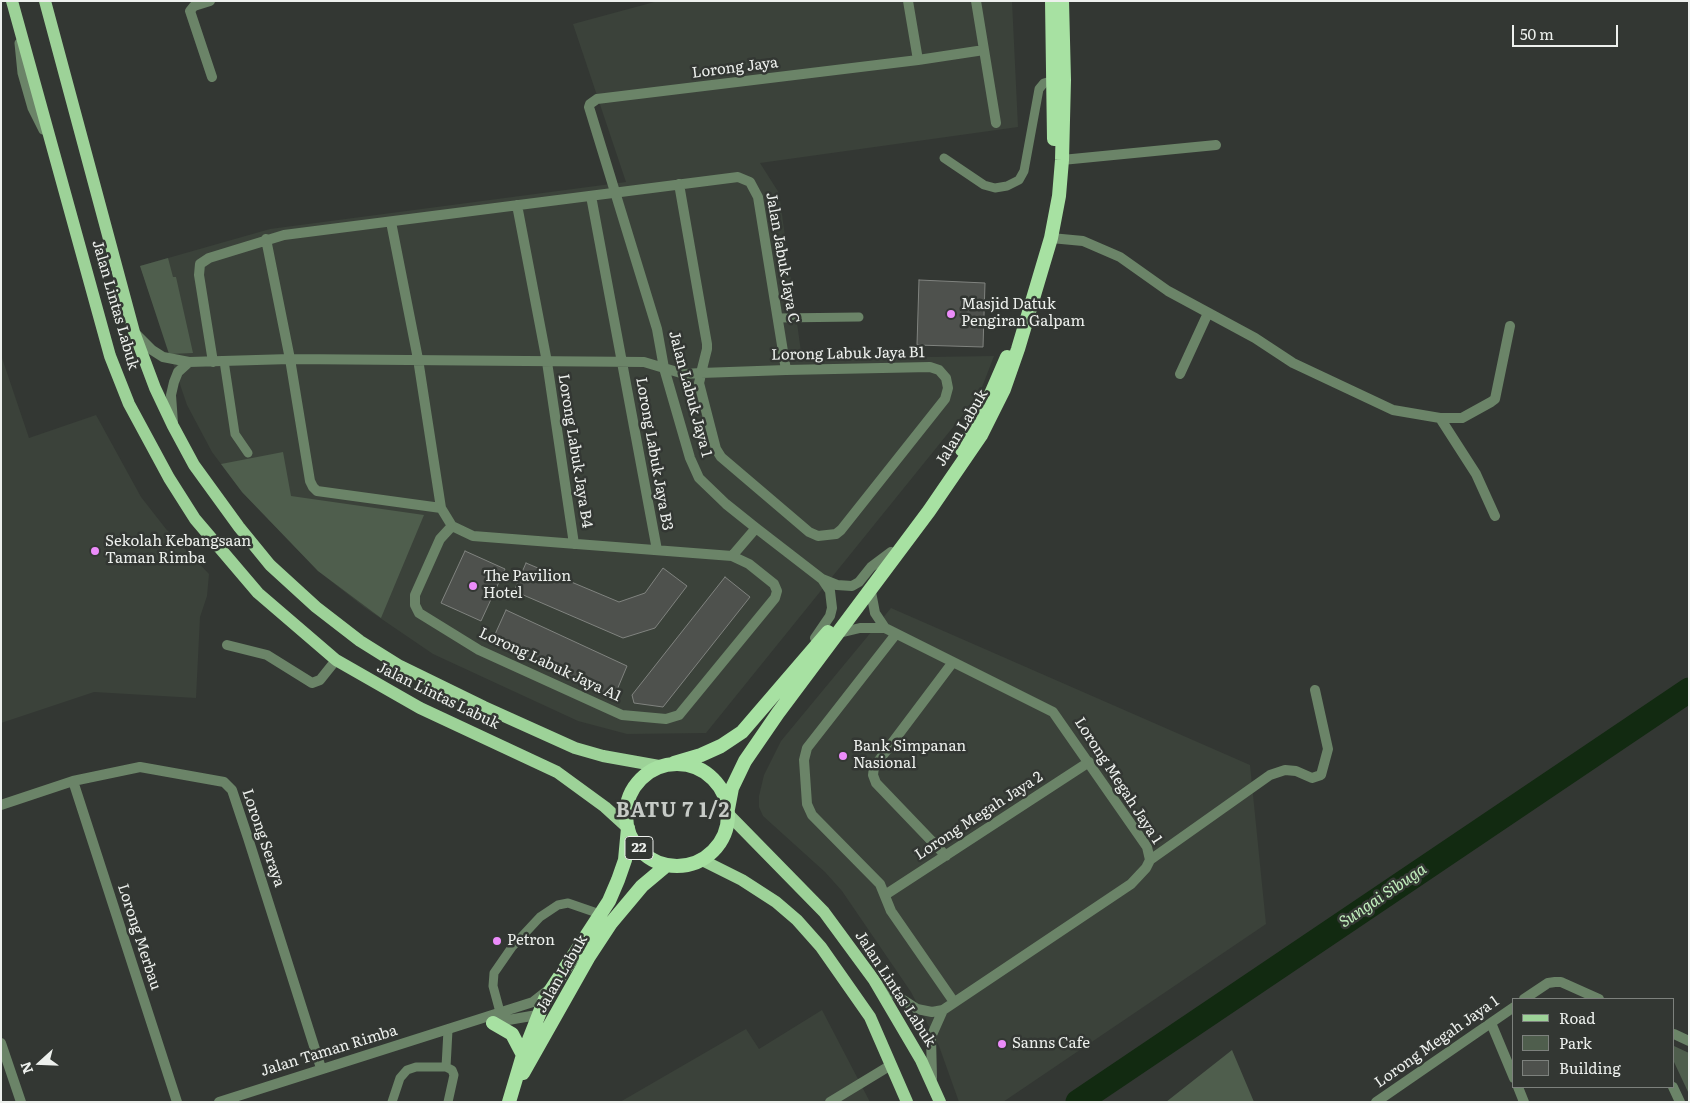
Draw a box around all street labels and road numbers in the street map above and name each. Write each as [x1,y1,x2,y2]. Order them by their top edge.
street label: Lorong Jaya [691,54,779,82]
street label: Jalan Jabuk Jaya C [762,191,802,325]
street label: Jalan Lintas Labuk [88,238,142,372]
street label: Jalan Labuk Jaya 1 [664,329,716,459]
street label: Lorong Labuk Jaya B1 [771,344,925,364]
street label: Lorong Labuk Jaya B4 [554,373,596,529]
street label: Lorong Labuk Jaya B3 [632,376,676,532]
street label: Jalan Labuk [932,386,992,470]
street label: Lorong Labuk Jaya A1 [476,624,624,706]
street label: Jalan Lintas Labuk [374,658,502,734]
street label: Lorong Megah Jaya 1 [1070,714,1166,848]
street label: Lorong Megah Jaya 2 [912,768,1046,864]
street label: Lorong Seraya [238,787,288,889]
road number: 22 [625,836,653,860]
street label: Lorong Merbau [113,882,165,992]
street label: Jalan Lintas Labuk [851,928,939,1050]
street label: Jalan Labuk [533,932,591,1016]
street label: Lorong Megah Jaya 1 [1371,992,1503,1092]
street label: Jalan Taman Rimba [258,1022,400,1080]

